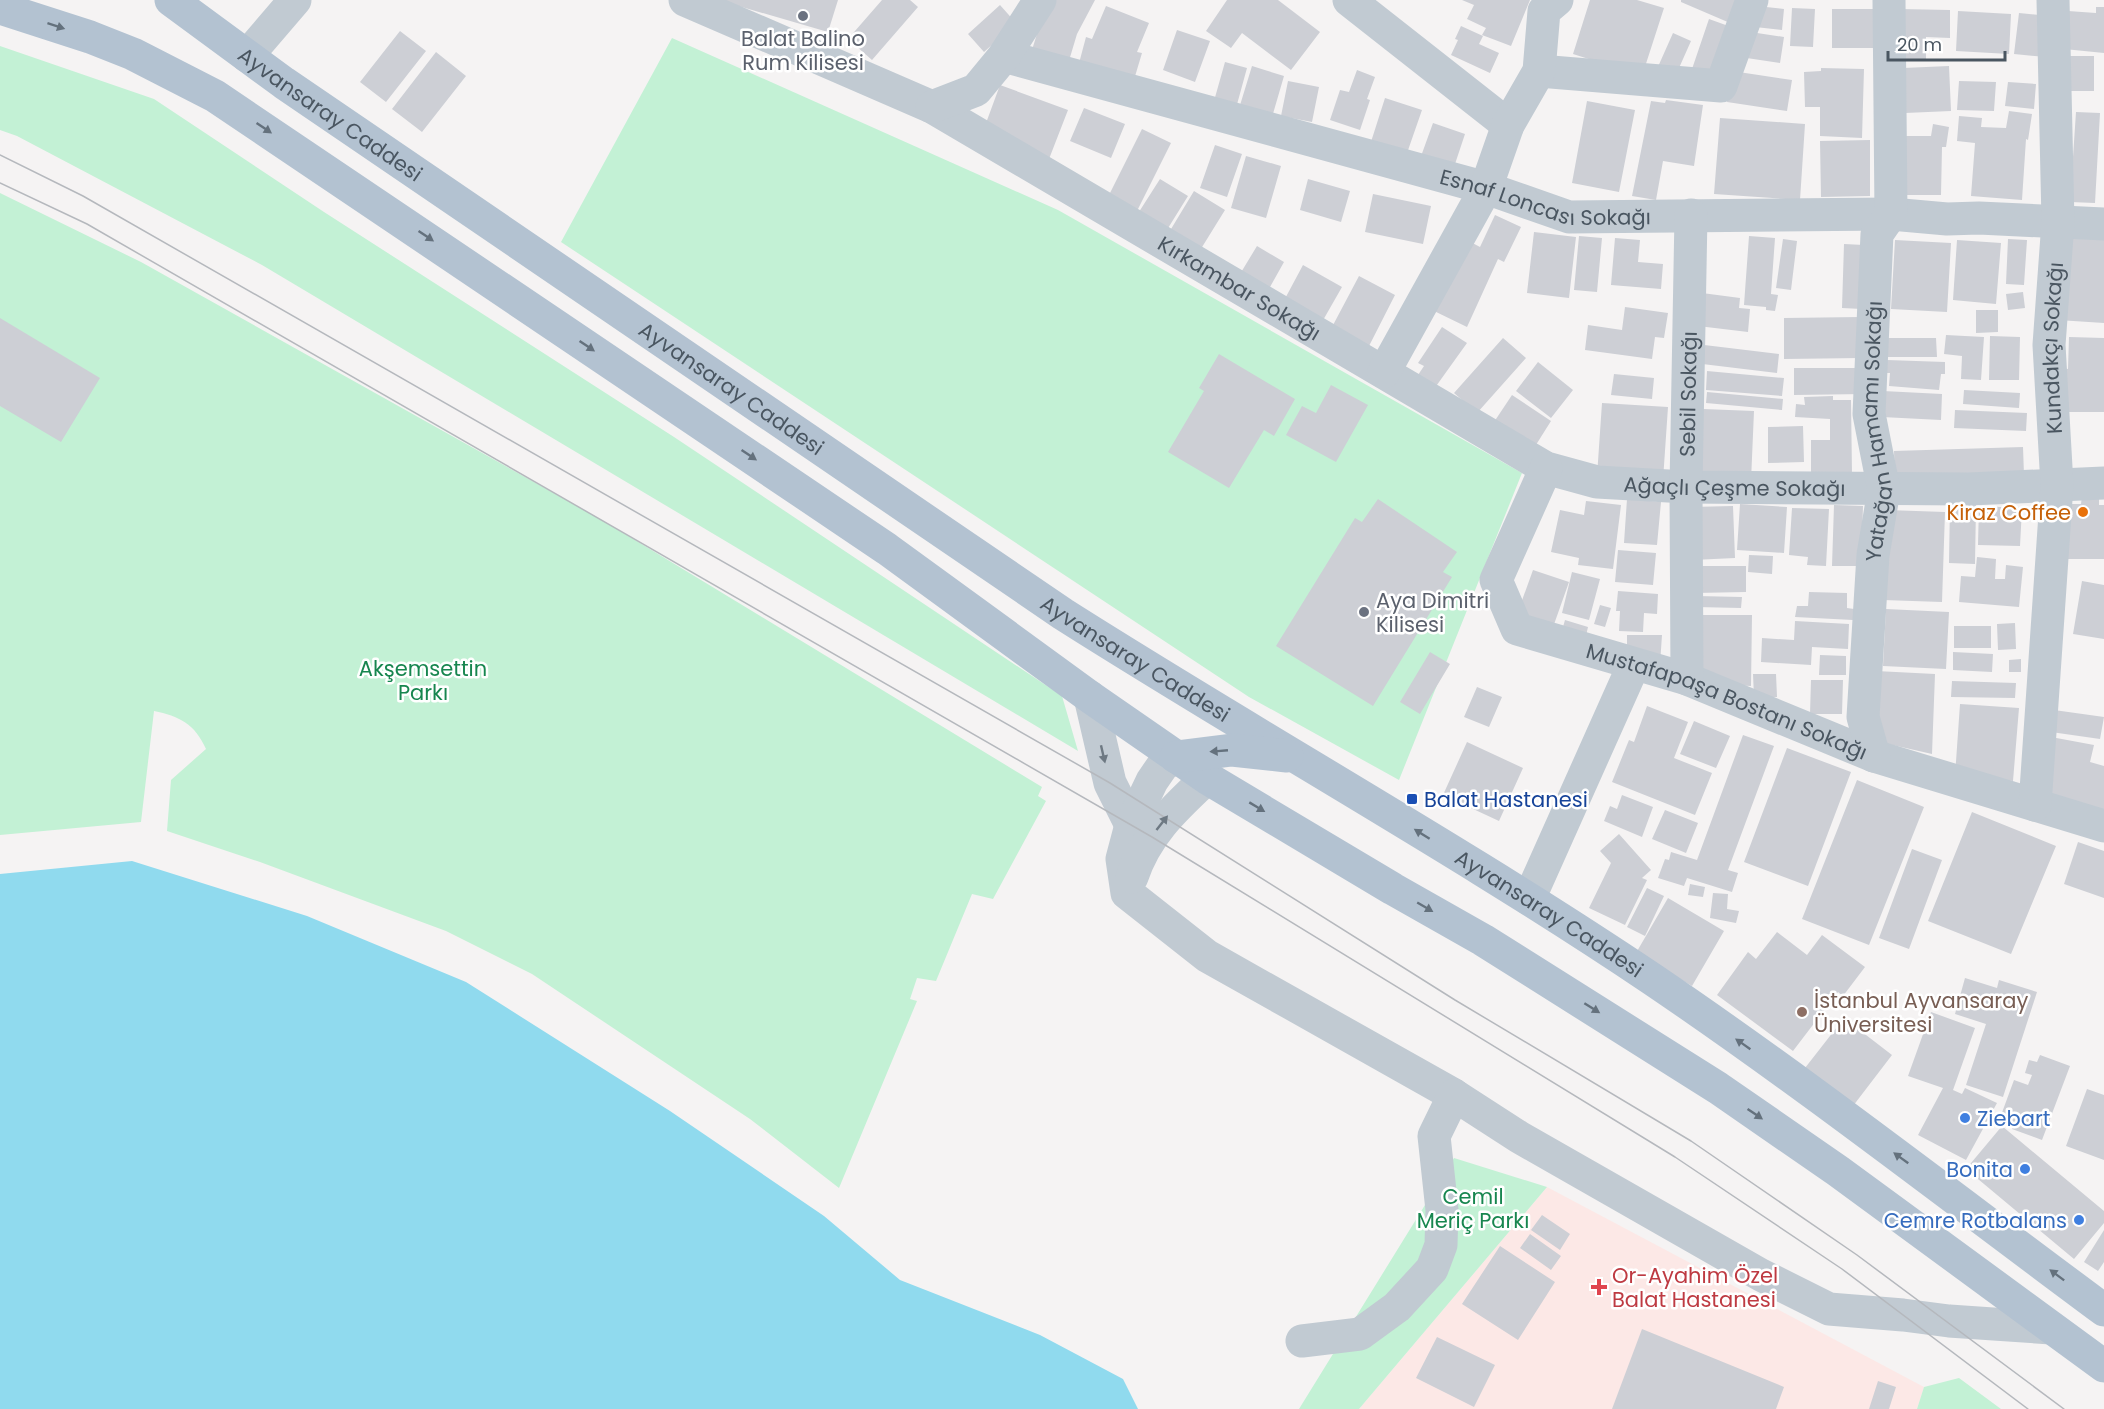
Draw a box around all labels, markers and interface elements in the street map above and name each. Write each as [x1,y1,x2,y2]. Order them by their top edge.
marker: Balat Balino Rum Kilisesi [796,9,810,23]
one-way arrow [47,22,65,31]
place label: Balat Balino Rum Kilisesi [741,24,865,77]
scale bar [1888,24,2005,62]
text: 20 m [1897,32,1942,57]
street label: Ayvansaray Caddesi [233,40,428,188]
one-way arrow [256,122,272,133]
street label: Esnaf Loncası Sokağı [1437,162,1651,231]
street label: Kırkambar Sokağı [1153,229,1326,347]
one-way arrow [418,231,434,242]
street label: Kundakçı Sokağı [2034,261,2070,435]
street label: Yatağan Hamamı Sokağı [1854,300,1899,562]
street label: Ayvansaray Caddesi [633,315,830,462]
street label: Sebil Sokağı [1672,331,1703,457]
one-way arrow [579,340,595,352]
one-way arrow [741,449,757,460]
street label: Ağaçlı Çeşme Sokağı [1623,469,1846,503]
place label: Kiraz Coffee [1947,498,2071,527]
marker: Kiraz Coffee [2076,505,2090,519]
place label: Aya Dimitri Kilisesi [1376,586,1489,639]
street label: Ayvansaray Caddesi [1035,588,1236,728]
marker: Aya Dimitri Kilisesi [1357,605,1371,619]
street label: Mustafapaşa Bostanı Sokağı [1583,636,1872,766]
park label: Akşemsettin Parkı [359,654,487,707]
one-way arrow [1099,744,1109,763]
one-way arrow [1210,746,1229,756]
place label: Balat Hastanesi [1424,785,1588,814]
marker: Balat Hastanesi [1405,792,1419,806]
one-way arrow [1249,802,1265,813]
one-way arrow [1156,815,1168,830]
one-way arrow [1414,828,1430,839]
street label: Ayvansaray Caddesi [1450,842,1649,984]
one-way arrow [1417,902,1434,912]
place label: İstanbul Ayvansaray Üniversitesi [1814,986,2028,1039]
one-way arrow [1583,1003,1600,1014]
marker: İstanbul Ayvansaray Üniversitesi [1795,1005,1809,1019]
one-way arrow [1736,1038,1752,1050]
place label: Ziebart [1977,1104,2050,1133]
one-way arrow [1747,1108,1763,1120]
marker: Ziebart [1958,1111,1972,1125]
one-way arrow [1894,1152,1910,1164]
place label: Bonita [1946,1155,2013,1184]
marker: Bonita [2018,1162,2032,1176]
park label: Cemil Meriç Parkı [1417,1182,1529,1235]
place label: Cemre Rotbalans [1884,1206,2067,1235]
marker: Cemre Rotbalans [2072,1213,2086,1227]
place label: Or-Ayahim Özel Balat Hastanesi [1612,1261,1778,1314]
one-way arrow [2049,1270,2064,1282]
marker: Or-Ayahim Özel Balat Hastanesi [1590,1278,1608,1296]

